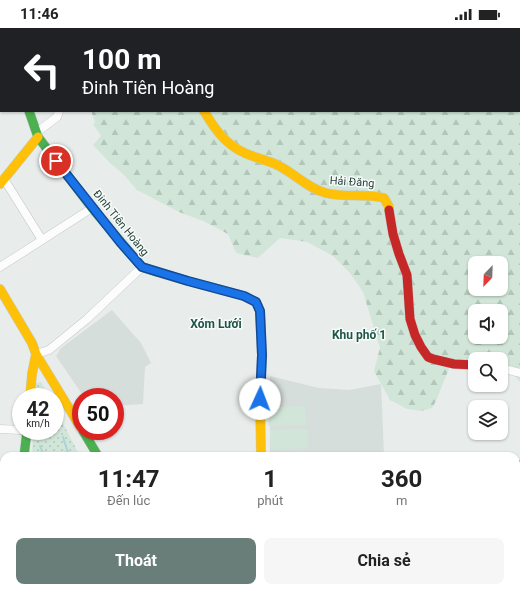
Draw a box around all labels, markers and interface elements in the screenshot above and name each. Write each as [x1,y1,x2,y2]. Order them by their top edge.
text: 11:46 [20,5,59,23]
text: 100 m [82,43,161,76]
icon: left [16,44,68,96]
text: Đinh Tiên Hoàng [82,77,214,98]
pin [39,144,73,178]
icon: arrive [45,150,67,172]
street label: Hải Đăng [329,174,375,190]
street label: Đinh Tiên Hoàng [90,187,152,259]
north arrow [468,256,508,296]
map controls [468,256,508,440]
button: sound [468,304,508,344]
district label: Xóm Lưới [190,317,242,331]
district label: Khu phố 1 [332,328,386,342]
button: search [468,352,508,392]
position arrow [239,378,281,420]
speed limit sign: 50 [72,388,124,440]
text: 42 [27,397,49,421]
button: layers [468,400,508,440]
text: km/h [26,418,50,429]
text: 11:47 [98,465,160,493]
text: 1 [263,465,277,493]
text: 360 [381,465,422,493]
text: Đến lúc [107,493,150,508]
text: phút [257,493,283,508]
text: m [396,493,407,508]
button: Thoát [16,538,256,584]
button: Chia sẻ [264,538,504,584]

